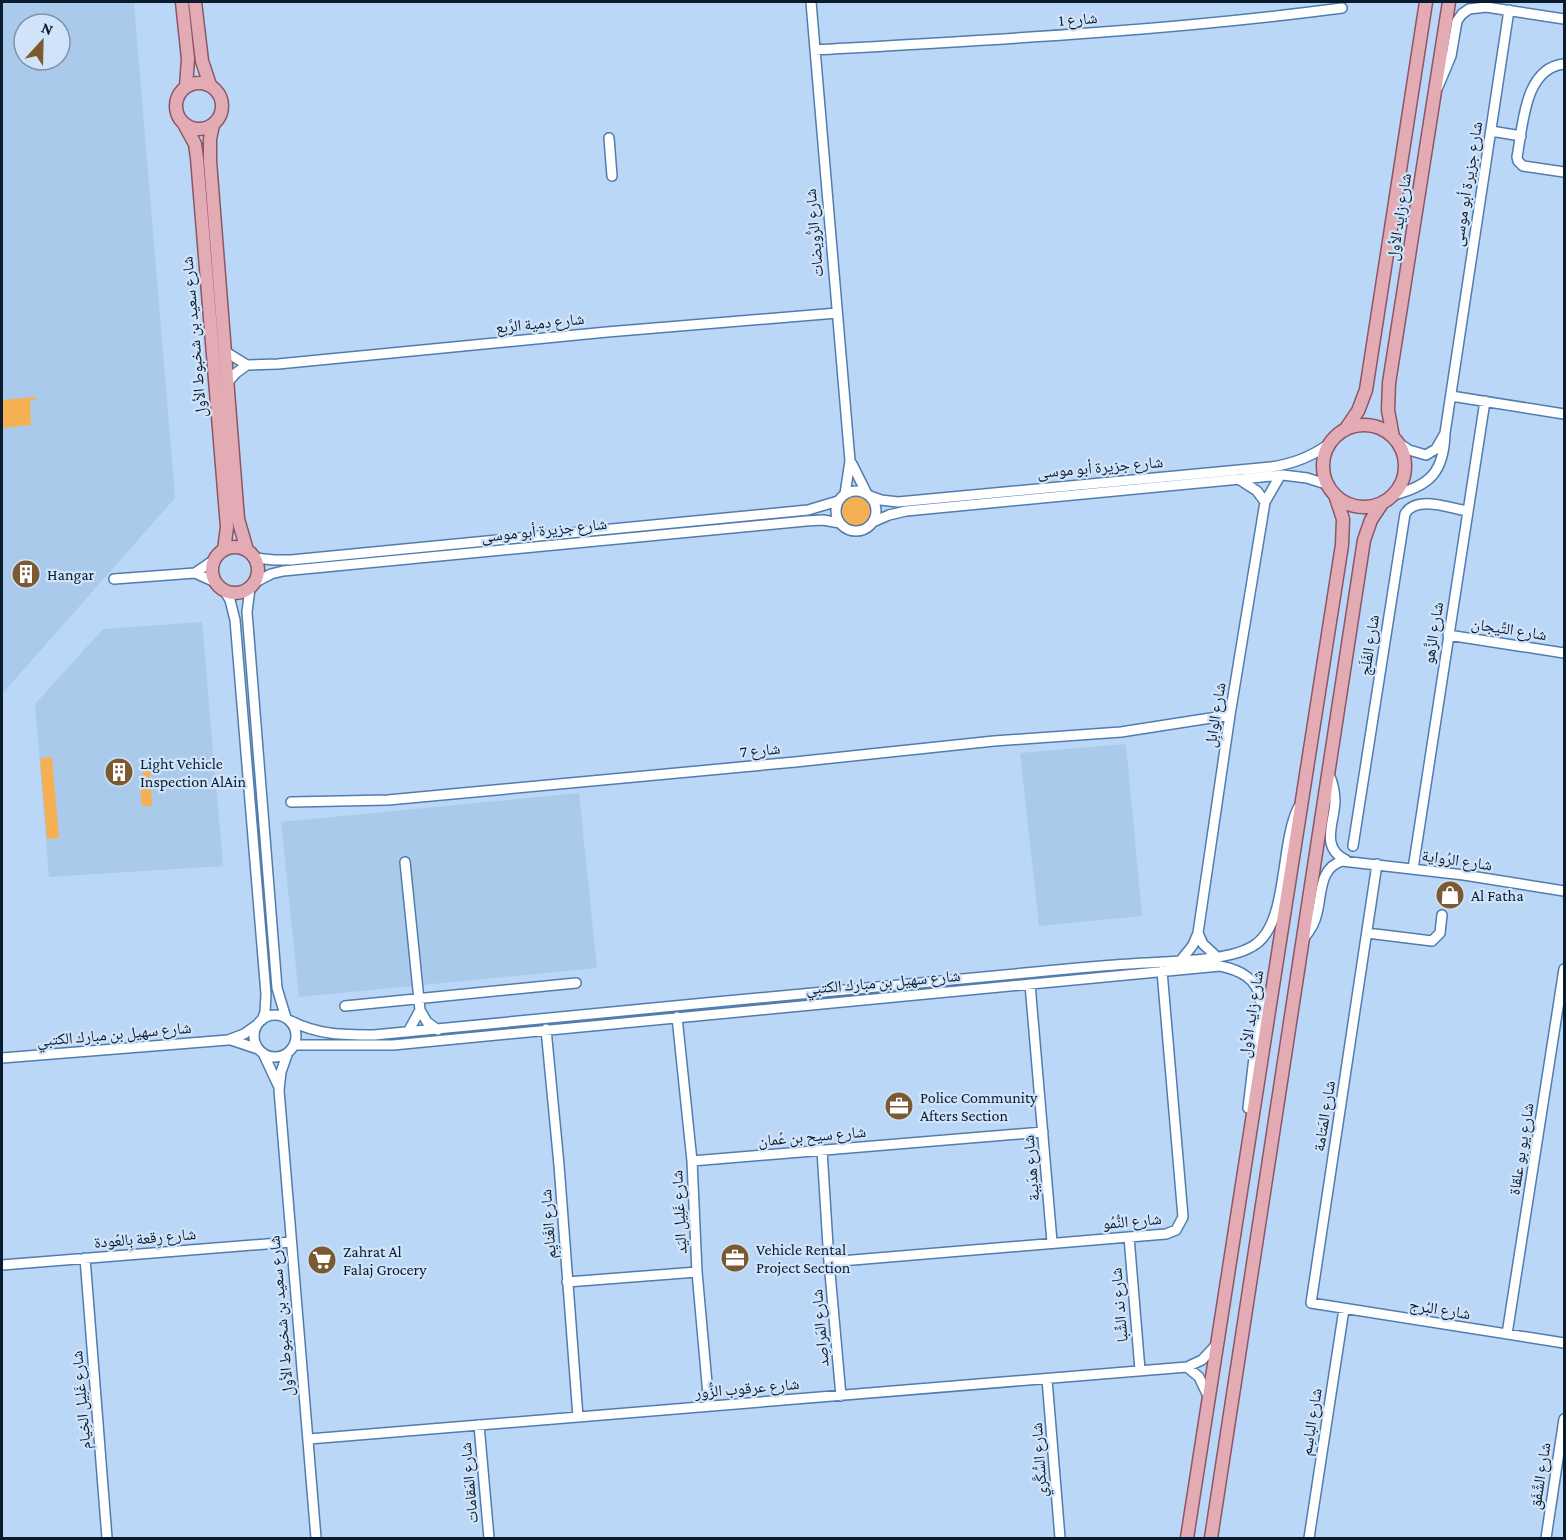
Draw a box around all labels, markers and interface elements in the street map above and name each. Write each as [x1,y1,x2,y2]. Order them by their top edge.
street label: شارع 1 [1058,9,1098,31]
north arrow [12,12,72,72]
text: N [39,19,56,39]
street label: شارع جزيرة أبو موسى [1448,120,1487,248]
street label: شارع زايد الأول [1384,172,1416,262]
street label: شارع الرُّويضات [801,188,828,278]
street label: شارع سعيد بن شخبوط الأول [178,256,211,418]
street label: شارع دِمية الرَّبع [495,310,585,338]
street label: شارع جزيرة أبو موسى [1036,452,1164,483]
street label: شارع جزيرة أبو موسى [480,514,608,547]
building icon: Hangar [10,558,42,590]
place label: Hangar [47,566,95,584]
street label: شارع الزَّهو [1420,601,1448,666]
street label: شارع الفَلَج [1356,613,1384,677]
street label: شارع التِّيجان [1470,615,1548,645]
street label: شارع الوابِل [1201,681,1232,749]
street label: شارع 7 [739,740,781,762]
place label: Light Vehicle Inspection AlAin [140,755,246,791]
building icon: Light Vehicle Inspection AlAin [103,756,135,788]
street label: شارع الرُواية [1420,847,1493,875]
shop icon: Al Fatha [1434,879,1466,911]
place label: Al Fatha [1471,887,1524,904]
street label: شارع سهيل بن مبارك الكتبي [805,967,961,1001]
street label: شارع زايد الأول [1236,969,1268,1059]
street label: شارع سهيل بن مبارك الكتبي [36,1019,192,1053]
street label: شارع المَتامة [1310,1079,1340,1153]
place label: Police Community Afters Section [920,1089,1038,1124]
office icon: Police Community Afters Section [883,1090,915,1122]
street label: شارع يو بو علقاة [1505,1102,1539,1197]
street label: شارع سيح بن عُمان [757,1123,867,1151]
street label: شارع هدَيبة [1020,1134,1044,1202]
street label: شارع غَلِيل اليَد [668,1169,692,1254]
street label: شارع الغَنايِم [537,1188,562,1259]
street label: شارع النُّمُو [1102,1210,1162,1234]
street label: شارع رِقعة بِالعُودة [93,1225,197,1254]
street label: شارع سعيد بن شخبوط الأول [265,1235,298,1397]
place label: Vehicle Rental Project Section [756,1241,851,1277]
office icon: Vehicle Rental Project Section [719,1242,751,1274]
place label: Zahrat Al Falaj Grocery [343,1243,427,1279]
supermarket icon: Zahrat Al Falaj Grocery [306,1244,338,1276]
street label: شارع ند الشِّبا [1107,1267,1133,1343]
street label: شارع المَراصِد [808,1288,834,1367]
street label: شارع البُرج [1408,1296,1472,1324]
street label: شارع غَلِيل الخِيام [68,1350,96,1450]
street label: شارع عرقوب الزُّور [693,1374,800,1403]
street label: شارع الباسِم [1297,1387,1327,1457]
street label: شارع السُّكَّري [1028,1422,1054,1498]
street label: شارع الشَّفَق [1526,1441,1556,1511]
street label: شارع المَقامات [457,1442,483,1524]

